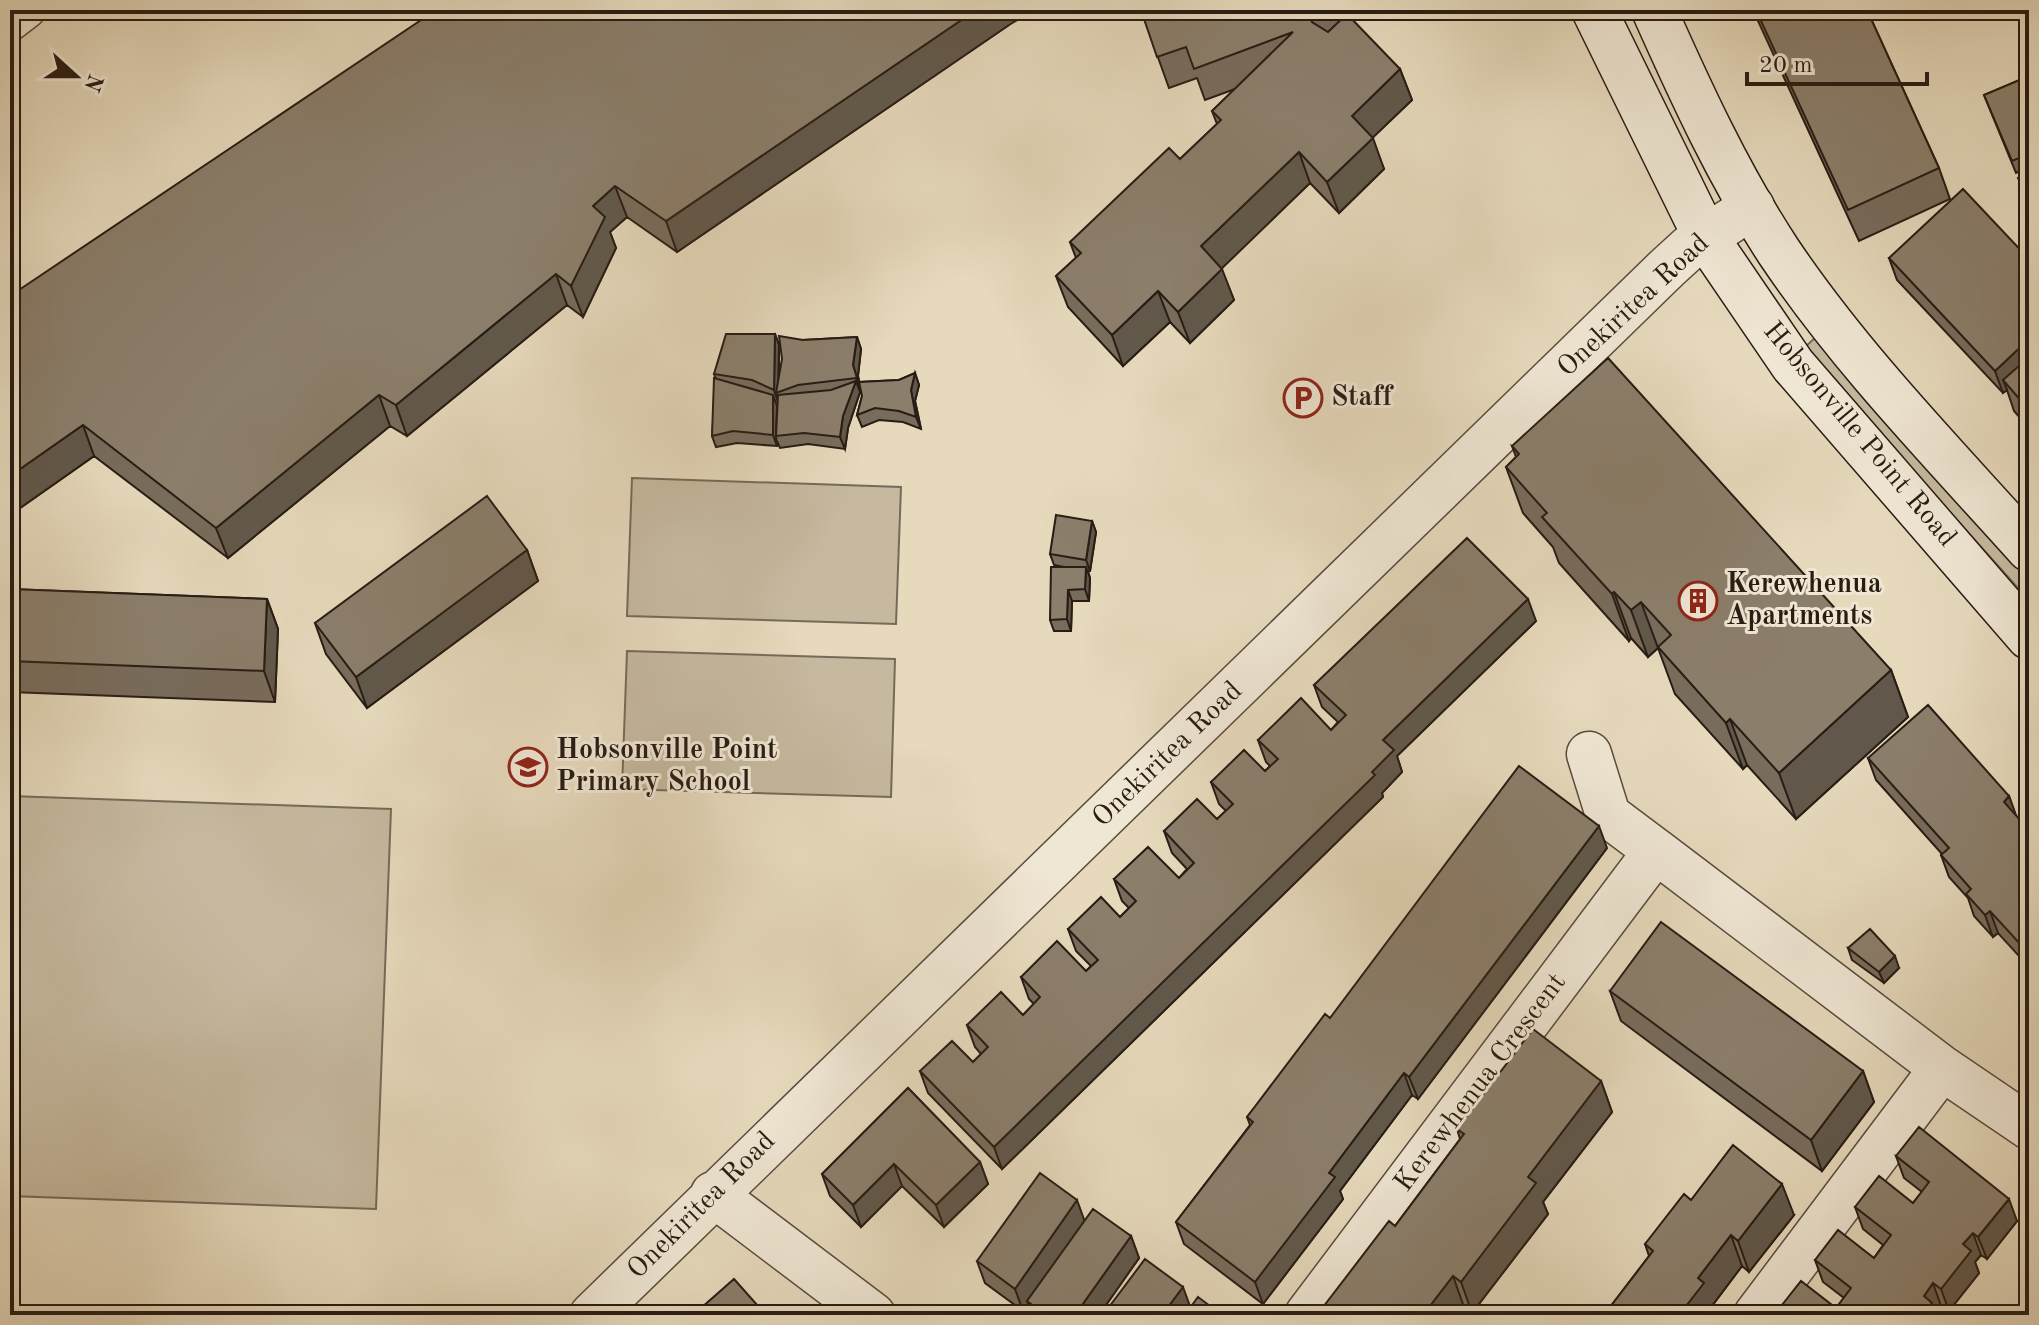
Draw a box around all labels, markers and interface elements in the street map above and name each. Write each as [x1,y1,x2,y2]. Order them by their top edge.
north arrow [36,36,116,116]
scale bar [1747,36,1927,86]
text: 20 m [1759,54,1813,78]
text: N [79,71,106,94]
street label: Onekiritea Road [1553,229,1715,383]
street label: Hobsonville Point Road [1757,317,1961,553]
parking icon: Staff [1282,377,1324,419]
place label: Staff [1331,384,1395,412]
place label: Kerewhenua Apartments [1726,571,1882,631]
building icon: Kerewhenua Apartments [1677,580,1719,622]
street label: Onekiritea Road [1088,677,1248,833]
place label: Hobsonville Point Primary School [556,737,777,797]
school or university icon: Hobsonville Point Primary School [507,746,549,788]
street label: Kerewhenua Crescent [1390,969,1572,1197]
street label: Onekiritea Road [623,1127,781,1285]

